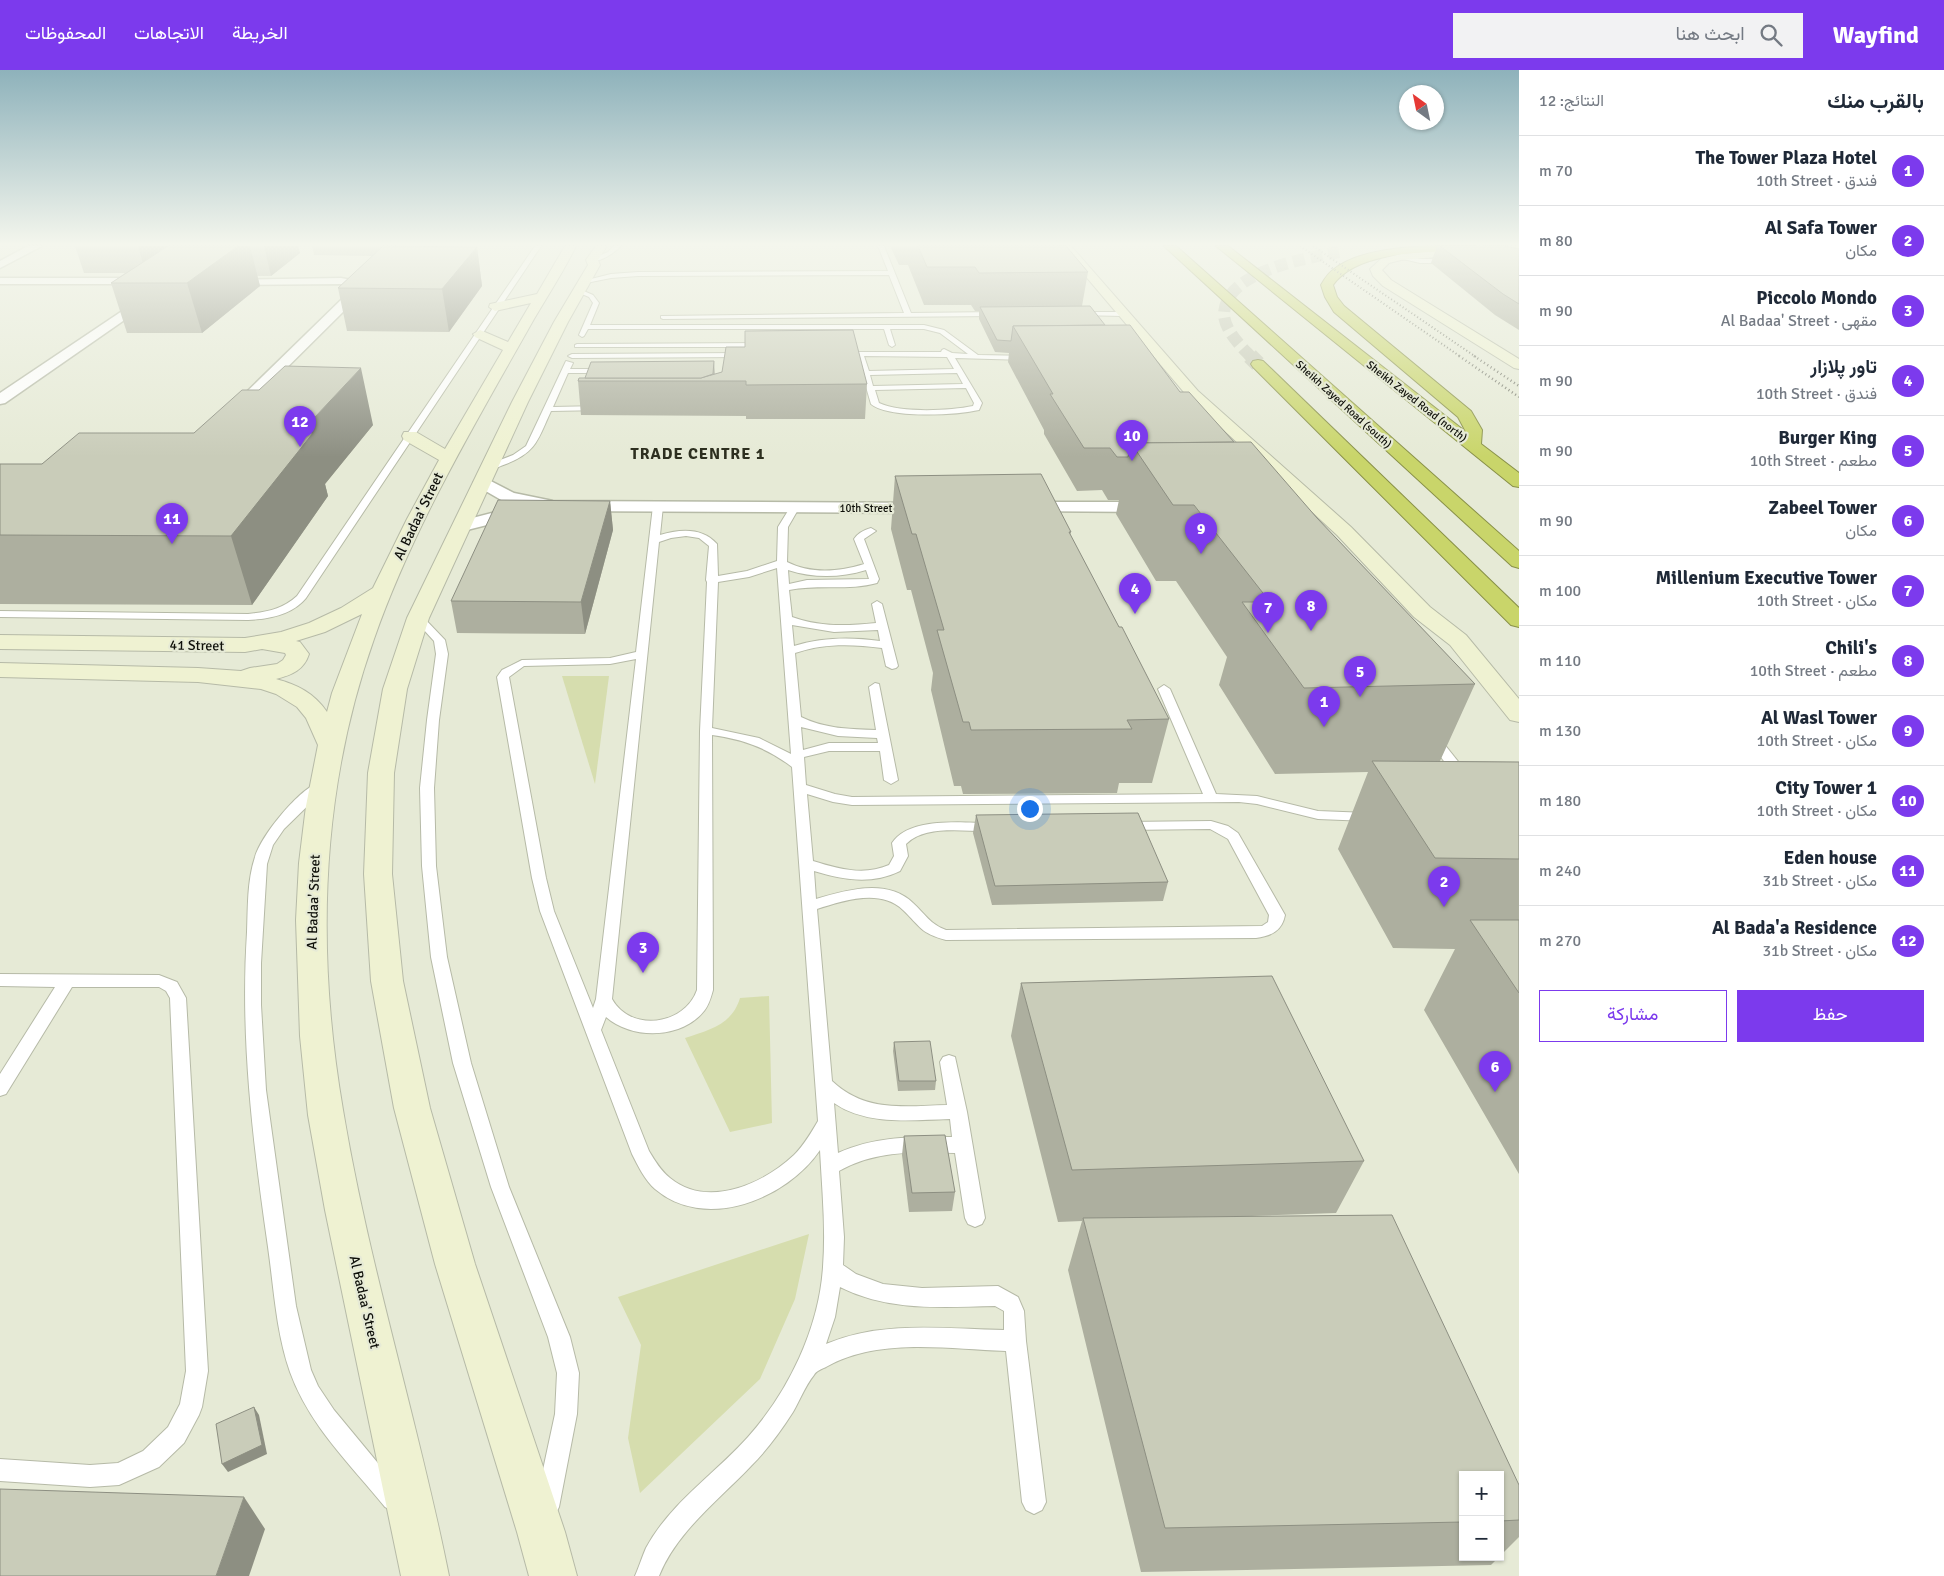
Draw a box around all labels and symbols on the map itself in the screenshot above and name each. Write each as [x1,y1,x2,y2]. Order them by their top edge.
north arrow [1399,85,1444,130]
street label: Sheikh Zayed Road (south) [1293,358,1394,451]
street label: Sheikh Zayed Road (north) [1364,358,1469,445]
pin: 12 [284,406,316,447]
pin: 10 [1116,420,1148,461]
district label: TRADE CENTRE 1 [631,444,765,464]
street label: Al Badaa' Street [390,470,447,563]
street label: 10th Street [840,502,893,515]
pin: 11 [156,503,188,544]
pin: 9 [1185,513,1217,554]
pin: 4 [1119,573,1151,614]
pin: 8 [1295,590,1327,631]
pin: 7 [1252,592,1284,633]
street label: 41 Street [170,637,225,654]
pin: 5 [1344,656,1376,697]
pin: 1 [1308,686,1340,727]
your location [1017,796,1043,822]
street label: Al Badaa' Street [303,854,324,950]
pin: 2 [1428,866,1460,907]
pin: 3 [627,932,659,973]
pin: 6 [1479,1051,1511,1092]
street label: Al Badaa' Street [346,1254,384,1350]

